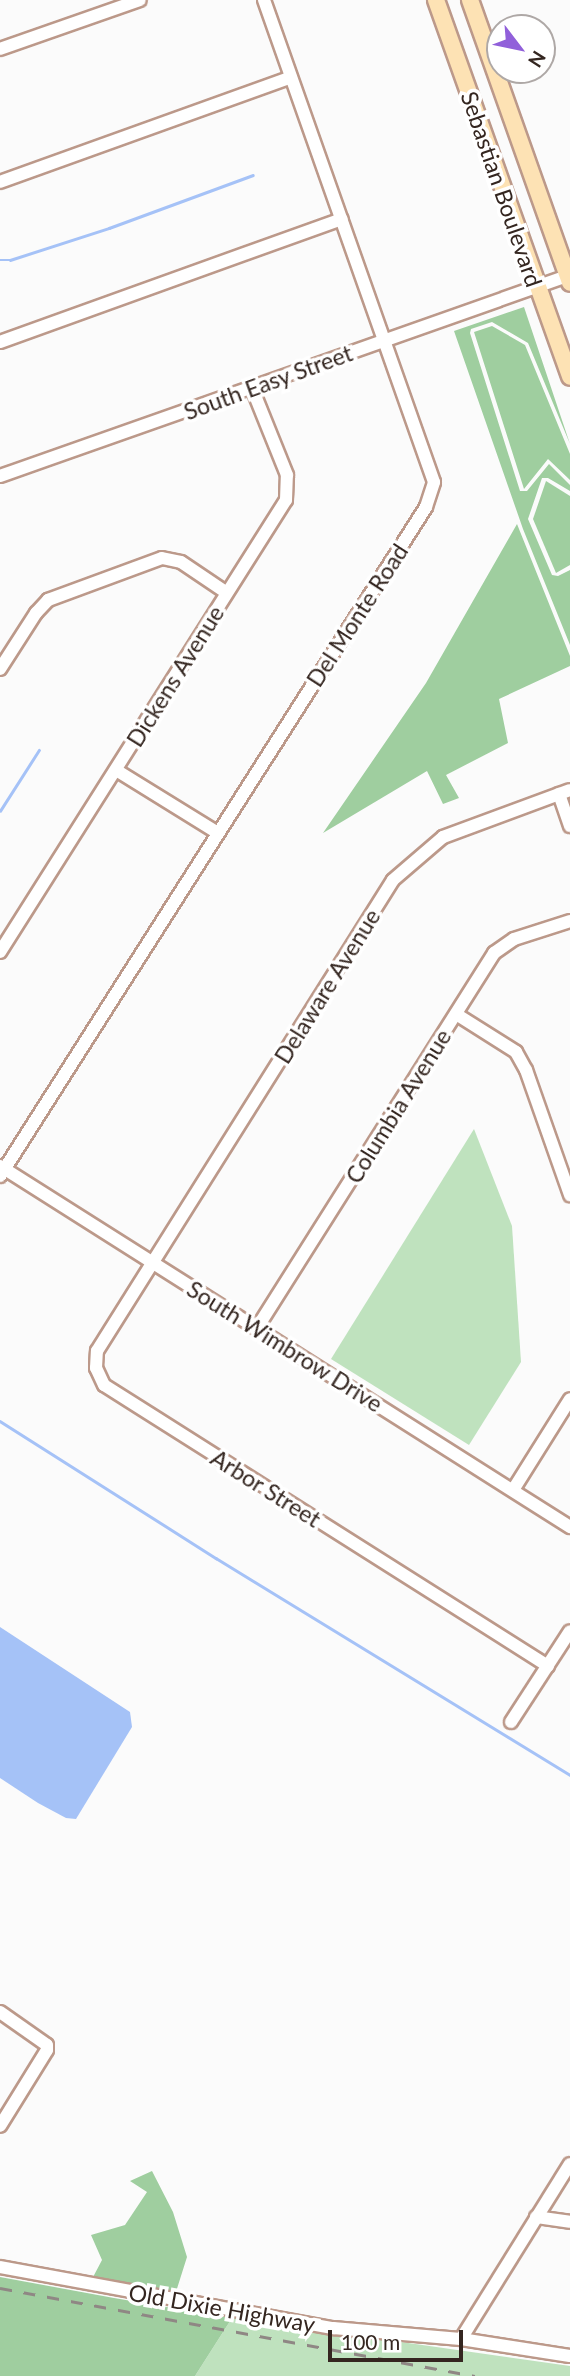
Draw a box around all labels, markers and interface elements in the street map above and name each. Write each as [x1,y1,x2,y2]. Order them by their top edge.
north arrow [486,14,556,84]
text: N [524,47,551,72]
street label: Sebastian Boulevard [456,88,548,290]
street label: South Easy Street [180,339,356,425]
street label: Del Monte Road [301,538,413,692]
street label: Dickens Avenue [120,600,230,752]
street label: Delaware Avenue [268,903,386,1069]
street label: Columbia Avenue [339,1024,457,1188]
street label: South Wimbrow Drive [182,1274,388,1418]
street label: Arbor Street [206,1443,326,1533]
street label: Old Dixie Highway [127,2278,317,2338]
scale bar [332,2316,467,2360]
text: 100 m [341,2329,400,2354]

